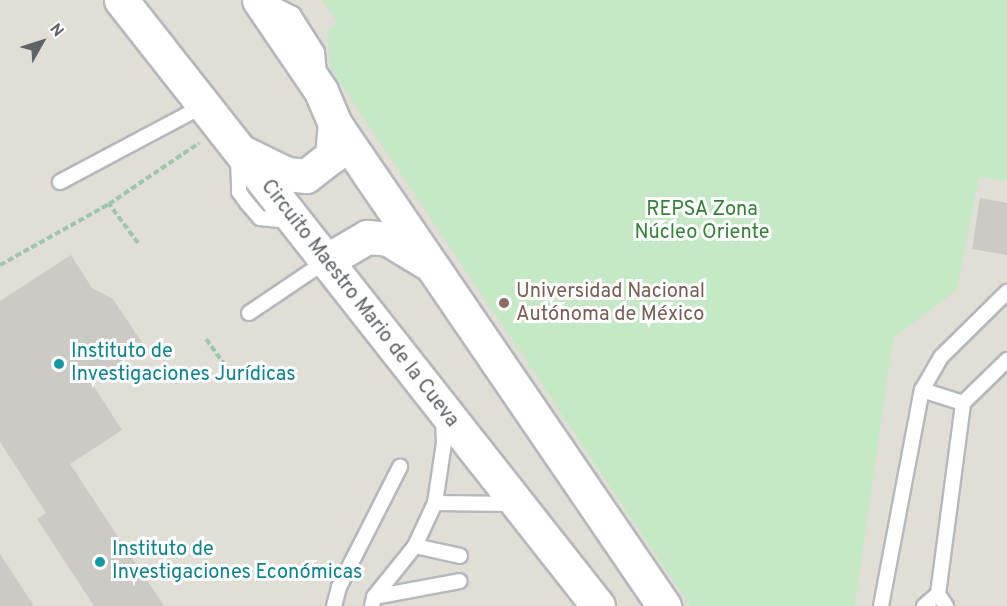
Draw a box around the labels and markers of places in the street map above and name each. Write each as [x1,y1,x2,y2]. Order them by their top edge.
place label: Universidad Nacional Autónoma de México [516,280,705,327]
marker: Universidad Nacional Autónoma de México [497,296,511,310]
place label: Instituto de Investigaciones Jurídicas [71,340,296,387]
marker: Instituto de Investigaciones Jurídicas [52,357,66,371]
place label: Instituto de Investigaciones Económicas [112,538,362,585]
marker: Instituto de Investigaciones Económicas [93,555,107,569]

